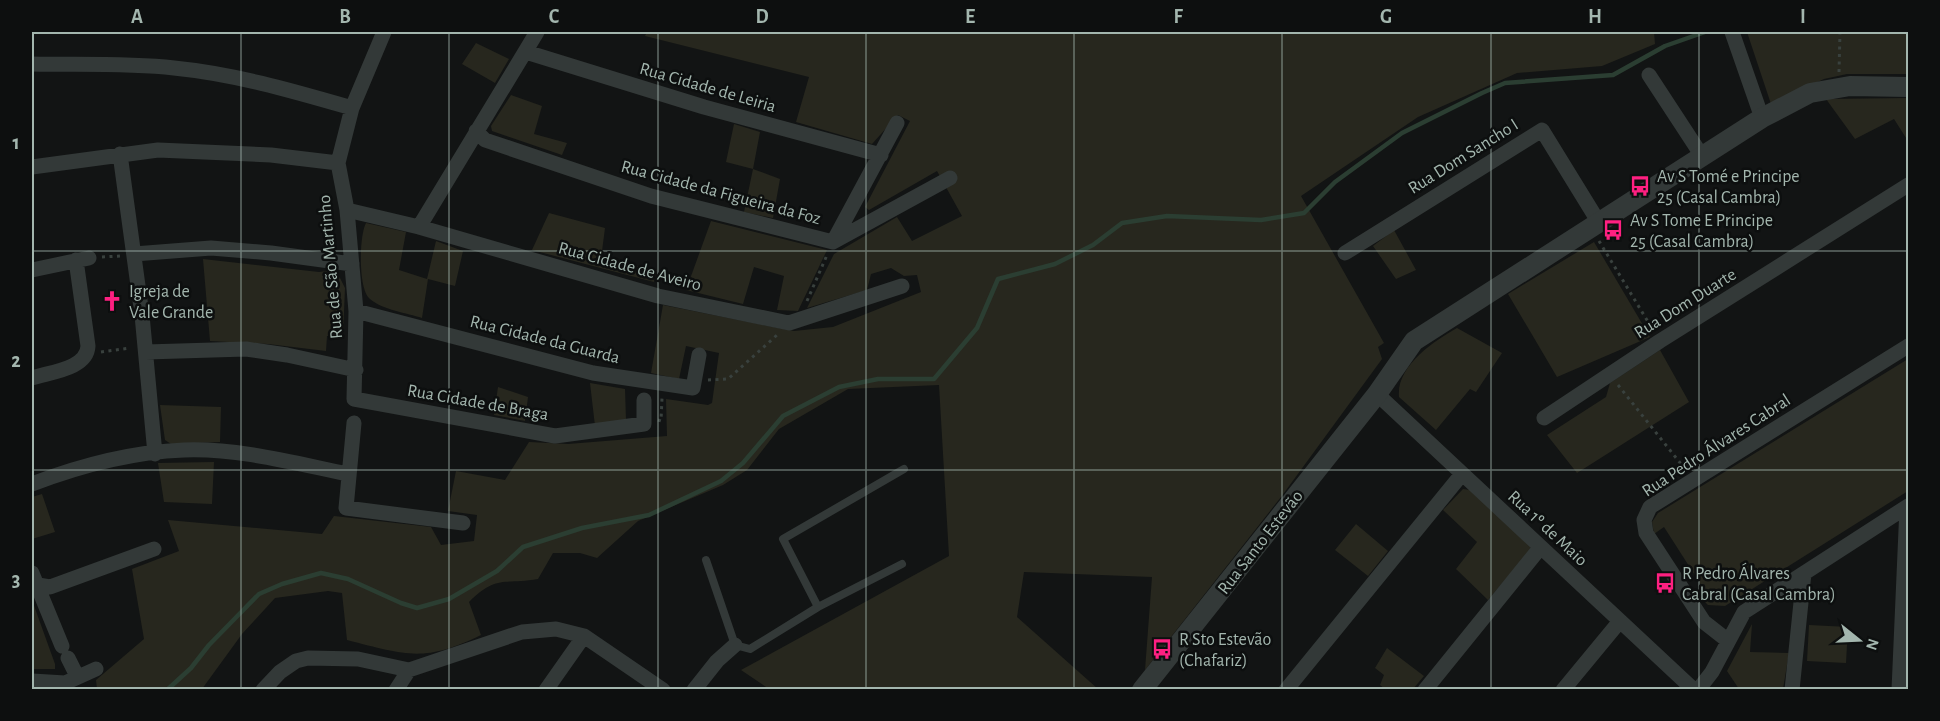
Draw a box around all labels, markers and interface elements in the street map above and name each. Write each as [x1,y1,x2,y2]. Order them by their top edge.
text: A [131,7,143,27]
text: B [339,7,351,27]
text: C [549,7,560,27]
text: D [755,7,769,27]
text: E [965,7,975,27]
text: F [1173,7,1183,27]
text: G [1380,7,1392,27]
text: H [1588,7,1602,27]
text: I [1800,7,1806,27]
street label: Rua Cidade de Leiria [637,60,778,116]
street label: Rua Dom Sancho I [1405,116,1522,198]
text: 1 [12,133,20,153]
street label: Rua Cidade da Figueira da Foz [619,158,823,228]
place label: Av S Tomé e Principe 25 (Casal Cambra) [1657,168,1800,207]
bus stop icon: Av S Tomé e Principe 25 (Casal Cambra) [1628,174,1652,198]
street label: Rua de São Martinho [316,194,346,340]
place label: Av S Tome E Principe 25 (Casal Cambra) [1630,212,1773,251]
bus stop icon: Av S Tome E Principe 25 (Casal Cambra) [1601,218,1625,242]
street label: Rua Cidade de Aveiro [556,239,703,295]
street label: Rua Dom Duarte [1631,265,1740,342]
place label: Igreja de Vale Grande [129,283,213,322]
church icon: Igreja de Vale Grande [100,289,124,313]
street label: Rua Cidade da Guarda [468,313,622,367]
text: 2 [11,351,21,371]
street label: Rua Cidade de Braga [406,382,550,424]
street label: Rua Pedro Álvares Cabral [1637,389,1794,501]
street label: Rua Santo Estevão [1215,487,1307,598]
street label: Rua 1º de Maio [1504,488,1591,570]
place label: R Pedro Álvares Cabral (Casal Cambra) [1682,562,1836,604]
text: 3 [12,570,20,590]
bus stop icon: R Pedro Álvares Cabral (Casal Cambra) [1653,571,1677,595]
north arrow [1829,610,1889,670]
place label: R Sto Estevão (Chafariz) [1179,631,1272,670]
bus stop icon: R Sto Estevão (Chafariz) [1150,637,1174,661]
text: N [1863,637,1882,652]

